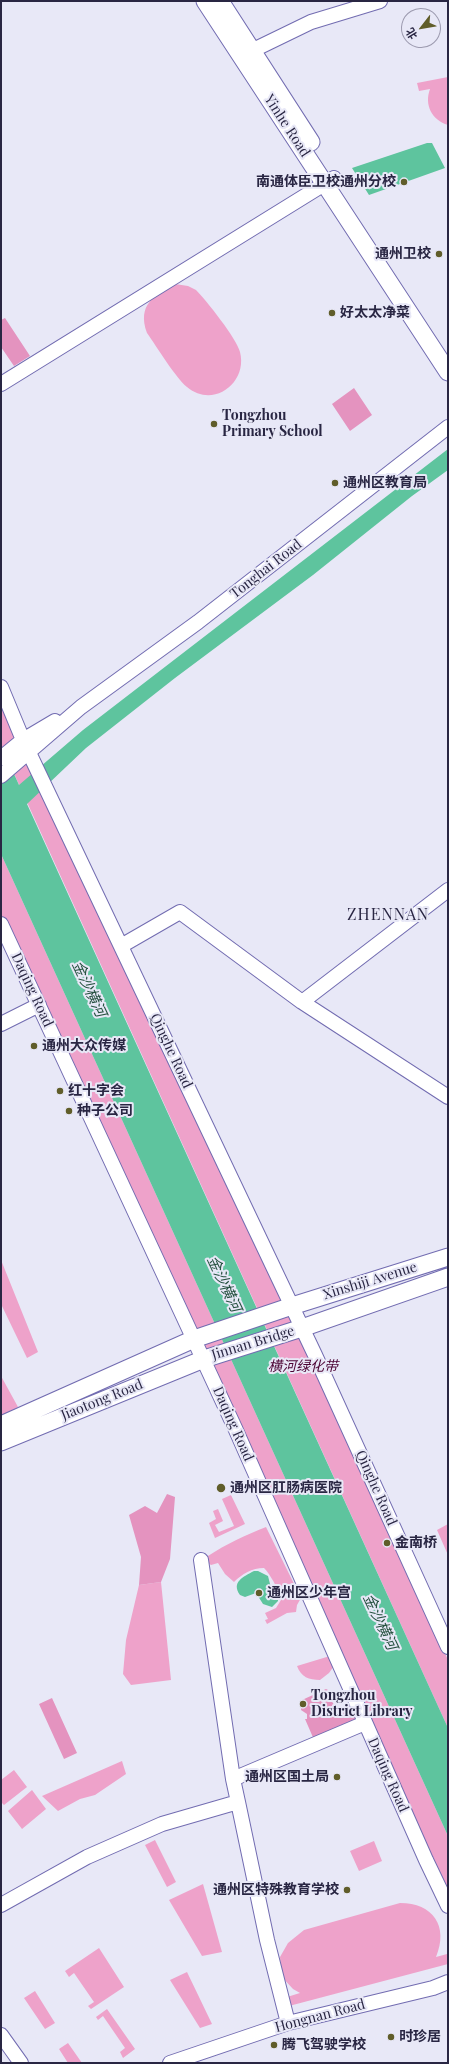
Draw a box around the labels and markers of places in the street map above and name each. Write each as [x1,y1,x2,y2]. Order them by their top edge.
place label: 南通体臣卫校通州分校 [256,174,396,190]
marker: 南通体臣卫校通州分校 [399,177,409,187]
place label: 通州卫校 [375,246,431,262]
marker: 通州卫校 [434,249,444,259]
place label: 好太太净菜 [340,305,410,321]
marker: 好太太净菜 [327,308,337,318]
place label: Tongzhou Primary School [222,408,323,440]
marker: Tongzhou Primary School [209,419,219,429]
place label: 通州区教育局 [343,475,427,491]
marker: 通州区教育局 [330,478,340,488]
place label: 通州大众传媒 [42,1038,126,1054]
marker: 通州大众传媒 [29,1041,39,1051]
place label: 红十字会 [68,1083,124,1099]
marker: 红十字会 [55,1086,65,1096]
place label: 种子公司 [77,1103,133,1119]
marker: 种子公司 [64,1106,74,1116]
place label: 通州区肛肠病医院 [230,1480,342,1496]
marker: 通州区肛肠病医院 [215,1482,227,1494]
place label: 金南桥 [395,1535,437,1551]
marker: 金南桥 [382,1538,392,1548]
place label: 通州区少年宫 [267,1585,351,1601]
marker: 通州区少年宫 [254,1588,264,1598]
place label: Tongzhou District Library [311,1688,413,1720]
marker: Tongzhou District Library [298,1699,308,1709]
place label: 通州区国土局 [245,1769,329,1785]
marker: 通州区国土局 [332,1772,342,1782]
place label: 通州区特殊教育学校 [213,1882,339,1898]
marker: 通州区特殊教育学校 [342,1885,352,1895]
place label: 时珍居 [399,2029,441,2045]
marker: 时珍居 [386,2032,396,2042]
place label: 腾飞驾驶学校 [282,2037,366,2053]
marker: 腾飞驾驶学校 [269,2040,279,2050]

